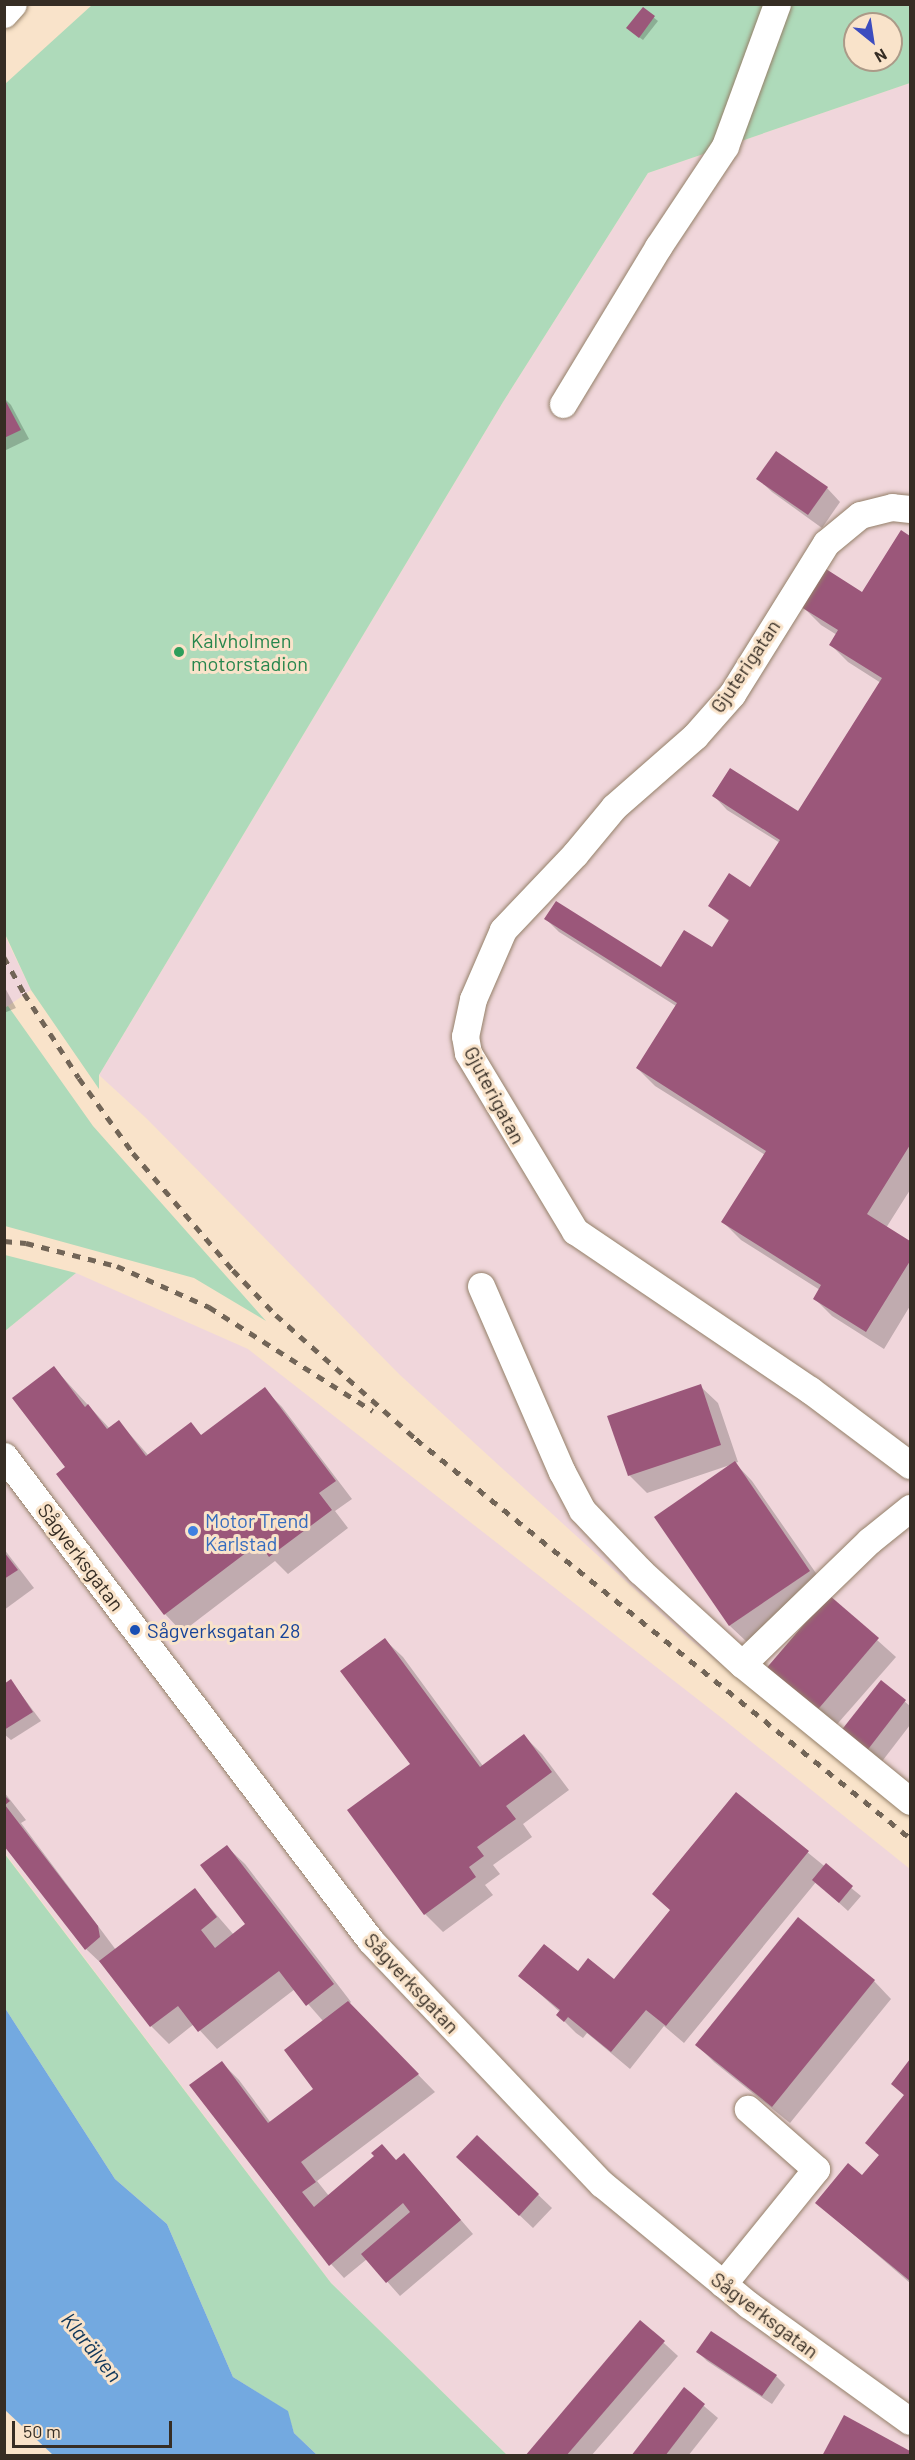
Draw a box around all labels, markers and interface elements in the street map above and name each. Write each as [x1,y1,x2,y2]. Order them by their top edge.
north arrow [843,12,903,72]
text: N [872,45,891,67]
street label: Gjuterigatan [705,615,785,717]
place label: Kalvholmen motorstadion [191,628,308,675]
marker: Kalvholmen motorstadion [172,645,186,659]
street label: Gjuterigatan [459,1042,531,1148]
street label: Sågverksgatan [33,1499,129,1615]
place label: Motor Trend Karlstad [205,1508,309,1555]
marker: Motor Trend Karlstad [186,1524,200,1538]
place label: Sågverksgatan 28 [147,1618,300,1642]
marker: Sågverksgatan 28 [128,1623,142,1637]
street label: Sågverksgatan [359,1928,465,2038]
street label: Sågverksgatan [707,2267,823,2363]
water label: Klarälven [56,2307,128,2387]
scale bar [15,2409,176,2447]
text: 50 m [23,2420,61,2442]

